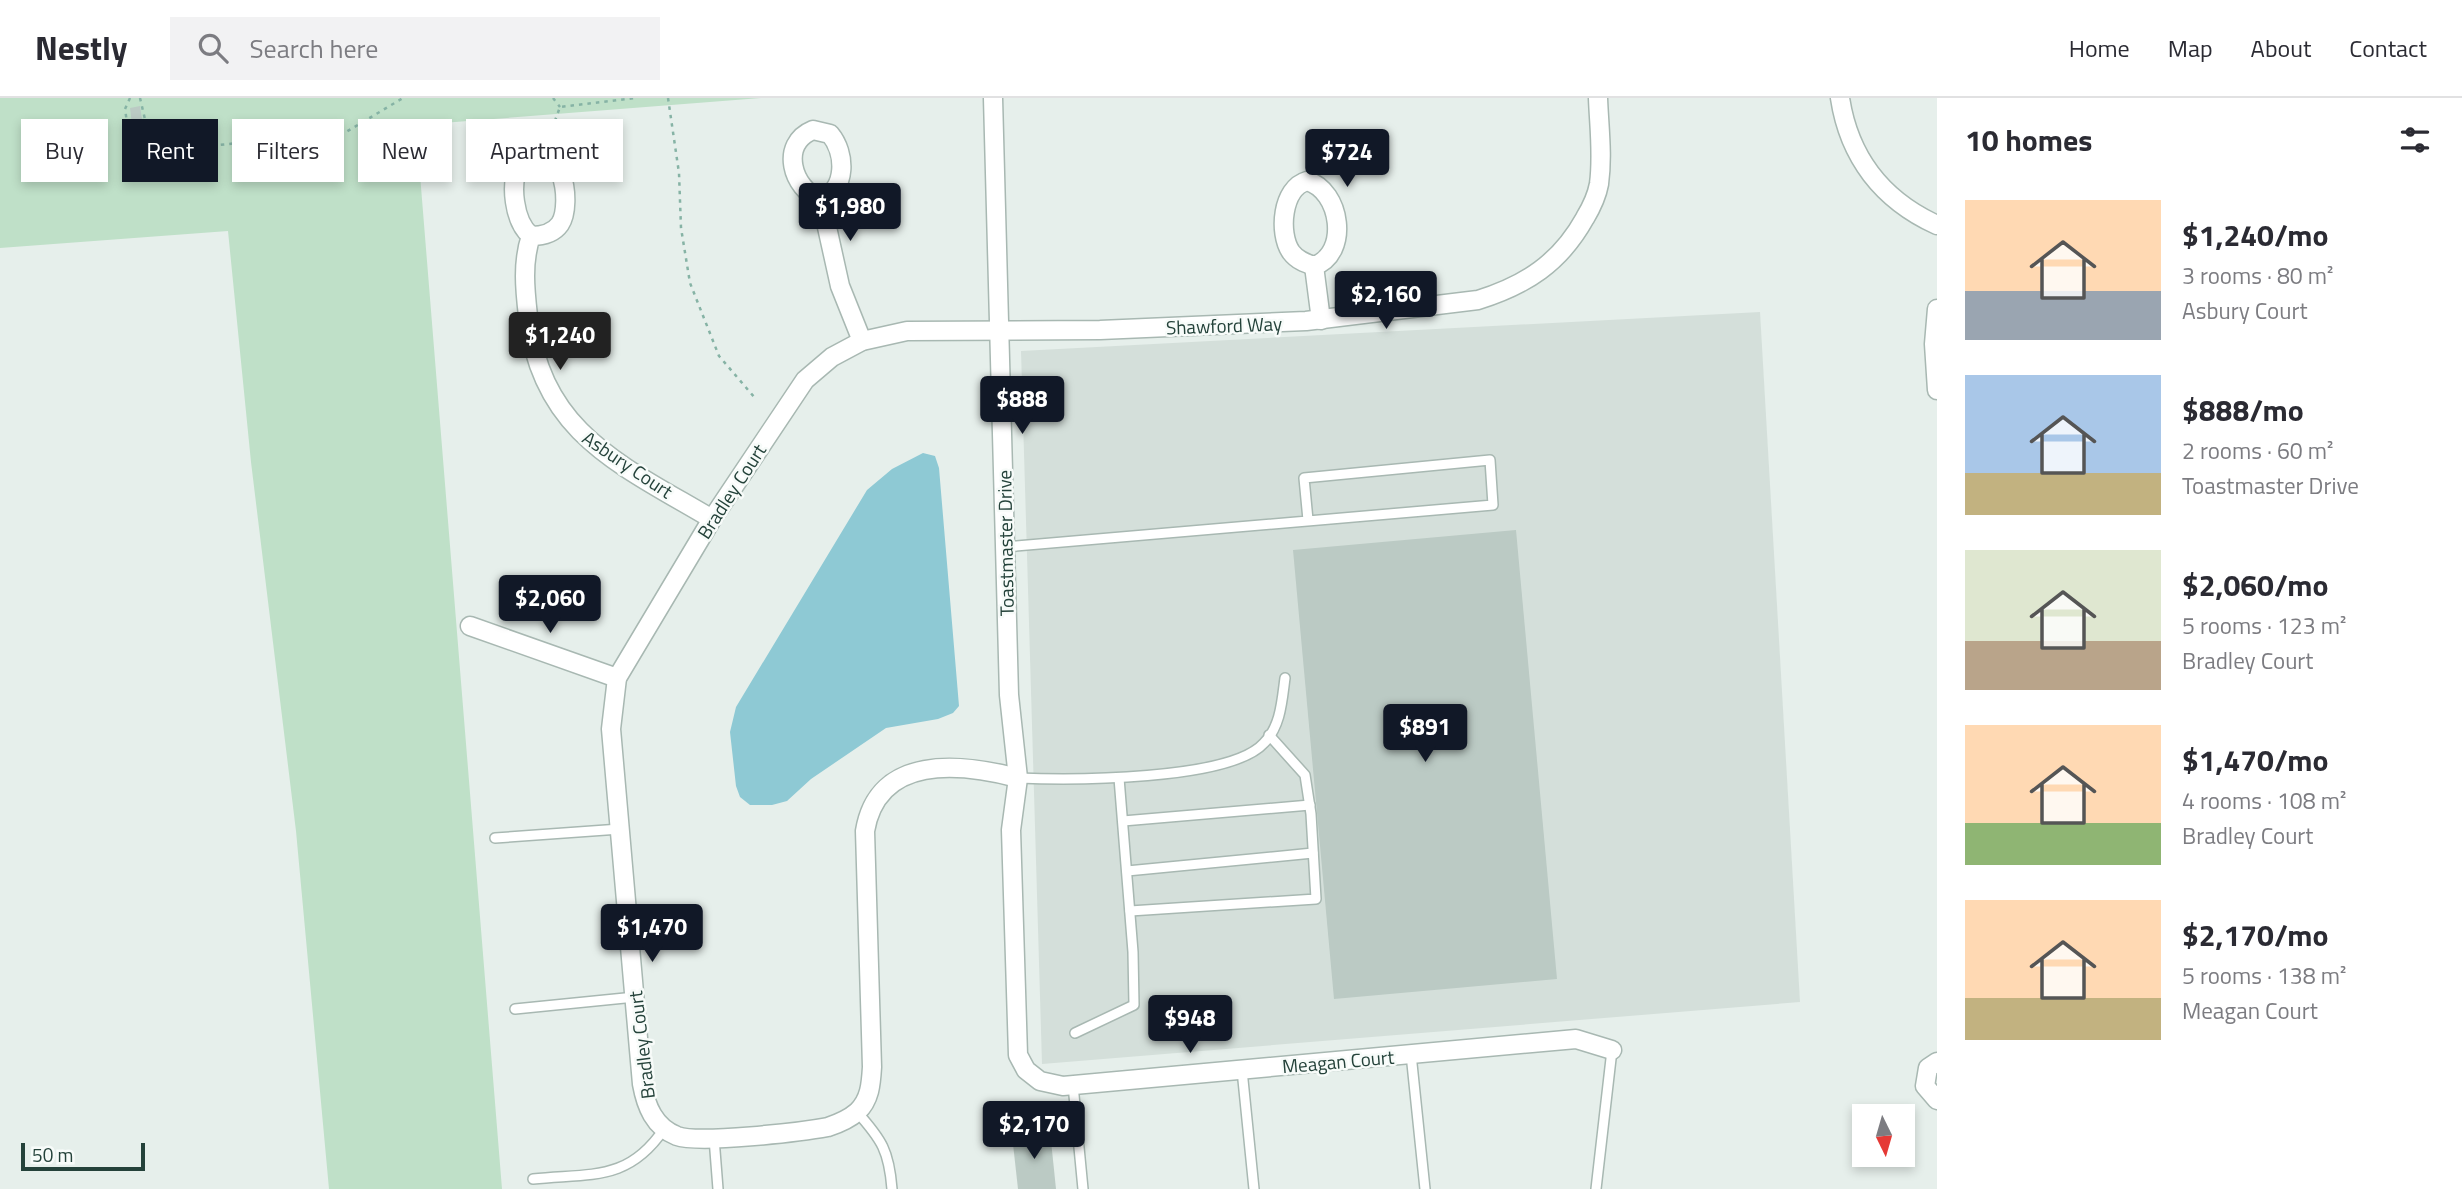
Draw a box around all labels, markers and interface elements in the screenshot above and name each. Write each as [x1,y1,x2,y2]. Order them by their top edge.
search box [170,17,660,80]
text: Nestly [35,23,128,73]
icon: search [194,29,232,67]
text: Search here [250,29,378,68]
text: Home [2069,30,2130,66]
text: Map [2168,30,2213,66]
text: About [2251,30,2311,66]
text: Contact [2349,30,2427,66]
text: 10 homes [1965,117,2092,163]
chip: Buy [21,119,108,182]
chip: Rent [122,119,218,182]
chip: Filters [232,119,344,182]
chip: New [358,119,452,182]
chip: Apartment [466,119,623,182]
icon: filters [2396,121,2434,159]
pin: $724 [1306,130,1388,189]
text: $724 [1321,134,1373,169]
pin: $1,980 [793,184,907,243]
text: $1,980 [815,188,885,223]
text: $1,240/mo [2182,212,2328,258]
icon: home [2021,228,2105,312]
text: 3 rooms · 80 m² [2182,258,2333,293]
pin: $2,160 [1329,272,1443,331]
text: $2,160 [1351,276,1421,311]
text: Asbury Court [2182,293,2308,328]
street label: Shawford Way [1165,308,1283,342]
pin: $1,240 [503,313,617,372]
text: $1,240 [525,317,595,352]
pin: $888 [981,376,1063,436]
text: $888 [996,381,1048,416]
text: $888/mo [2182,387,2304,433]
icon: home [2021,403,2105,487]
street label: Asbury Court [577,423,679,505]
text: 2 rooms · 60 m² [2182,433,2333,468]
street label: Bradley Court [689,437,773,544]
text: Toastmaster Drive [2182,468,2359,503]
street label: Toastmaster Drive [989,470,1021,616]
text: $2,060/mo [2182,562,2328,608]
pin: $2,060 [493,575,607,635]
icon: home [2021,578,2105,662]
text: $2,060 [515,580,585,615]
text: 5 rooms · 123 m² [2182,608,2346,643]
text: Bradley Court [2182,643,2313,678]
pin: $891 [1384,704,1466,764]
text: $891 [1399,709,1451,744]
text: $1,470/mo [2182,737,2328,783]
icon: home [2021,753,2105,837]
text: 4 rooms · 108 m² [2182,783,2346,818]
text: Bradley Court [2182,818,2313,853]
pin: $1,470 [595,904,709,964]
text: $1,470 [617,909,687,944]
text: $2,170/mo [2182,912,2328,958]
icon: home [2021,928,2105,1012]
text: 5 rooms · 138 m² [2182,958,2346,993]
street label: Bradley Court [620,989,662,1101]
text: Meagan Court [2182,993,2318,1028]
pin: $948 [1149,996,1231,1055]
text: $948 [1164,1000,1216,1035]
street label: Meagan Court [1281,1042,1395,1080]
pin: $2,170 [977,1102,1091,1161]
north arrow [1852,1104,1914,1167]
map controls [1852,1104,1915,1167]
text: $2,170 [999,1106,1069,1141]
scale bar [21,1140,145,1172]
text: 50 m [32,1140,73,1169]

